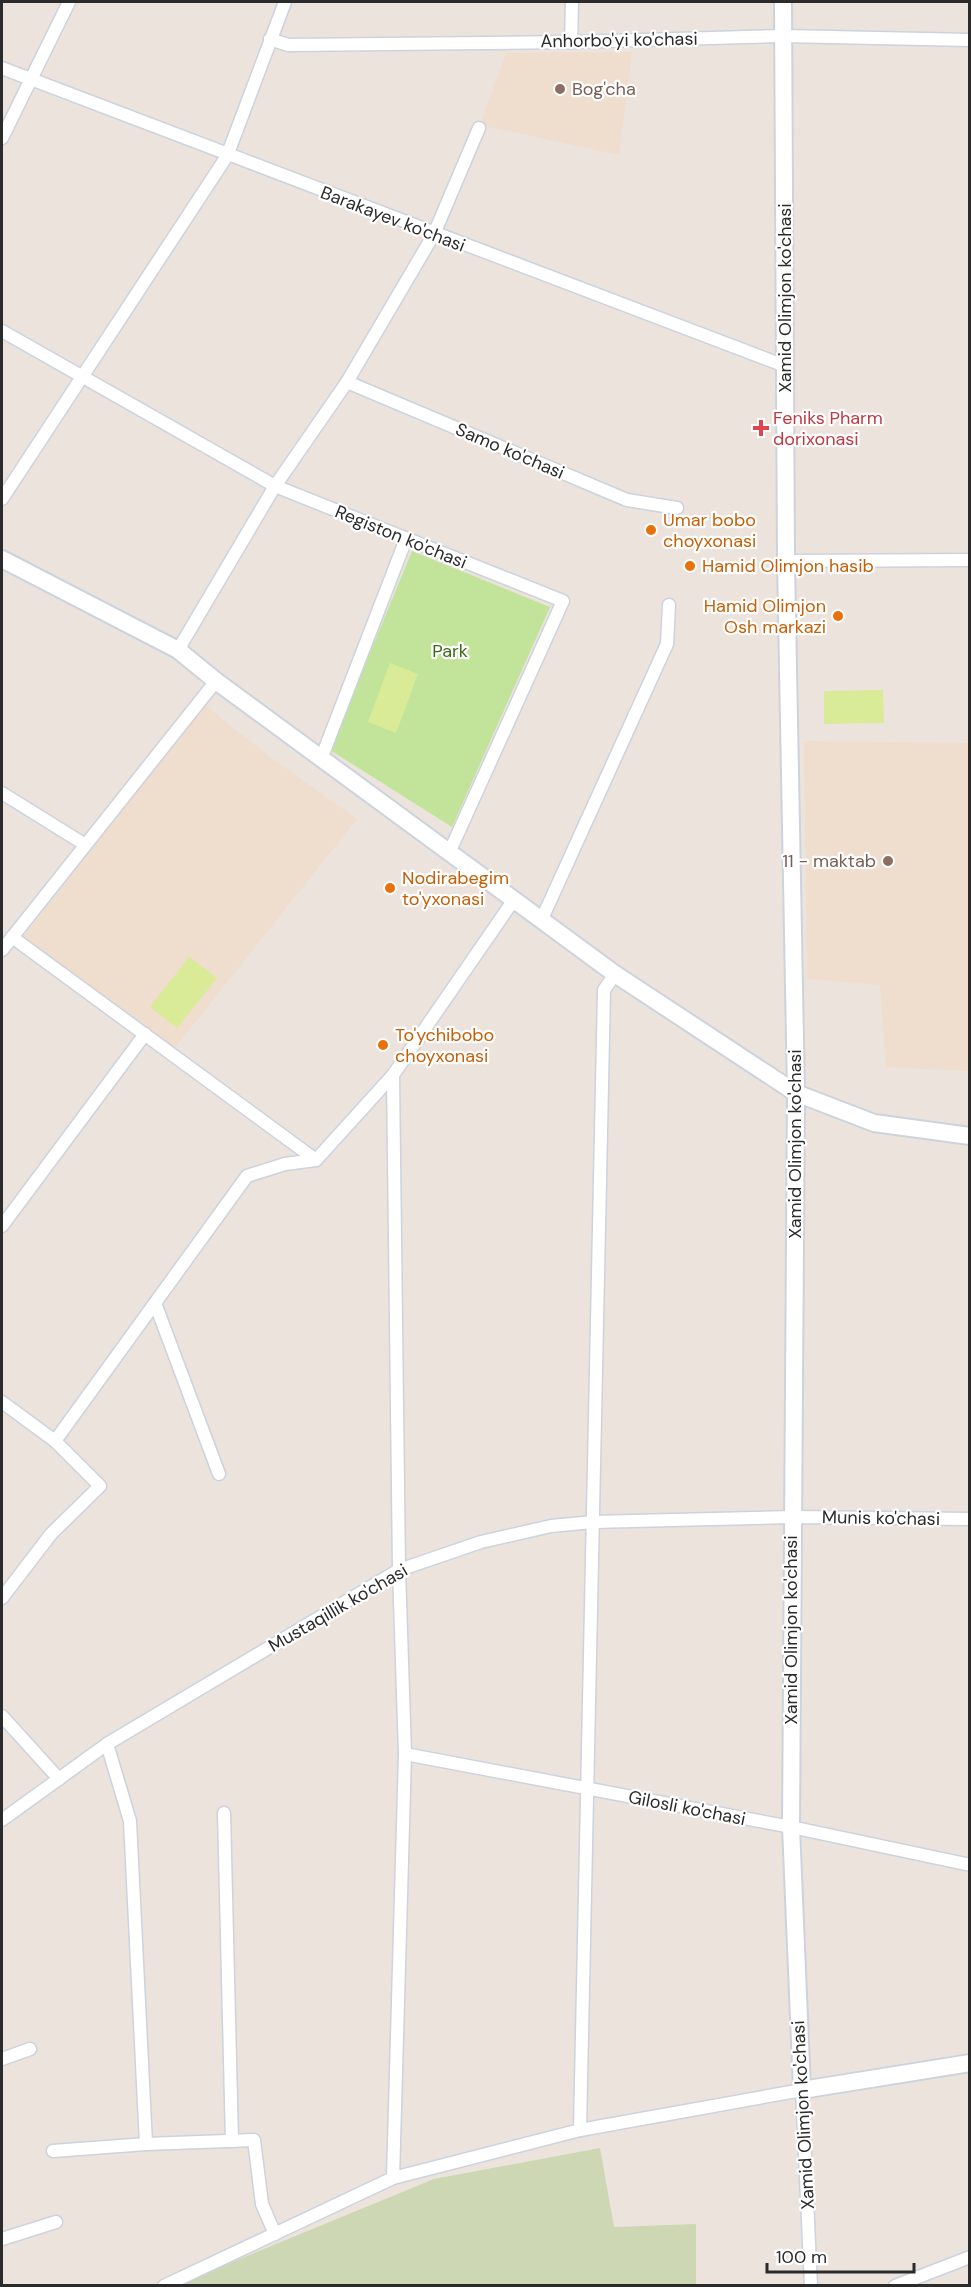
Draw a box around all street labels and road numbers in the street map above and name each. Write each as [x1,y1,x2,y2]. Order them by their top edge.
street label: Anhorbo'yi ko'chasi [540,27,698,53]
street label: Barakayev ko'chasi [317,180,469,258]
street label: Xamid Olimjon ko'chasi [773,203,797,393]
street label: Samo ko'chasi [452,417,568,485]
street label: Registon ko'chasi [332,500,470,574]
street label: Xamid Olimjon ko'chasi [783,1049,807,1239]
street label: Munis ko'chasi [822,1505,940,1531]
street label: Xamid Olimjon ko'chasi [779,1535,803,1725]
street label: Mustaqillik ko'chasi [264,1558,412,1658]
street label: Gilosli ko'chasi [626,1785,748,1831]
street label: Xamid Olimjon ko'chasi [786,2020,820,2210]

